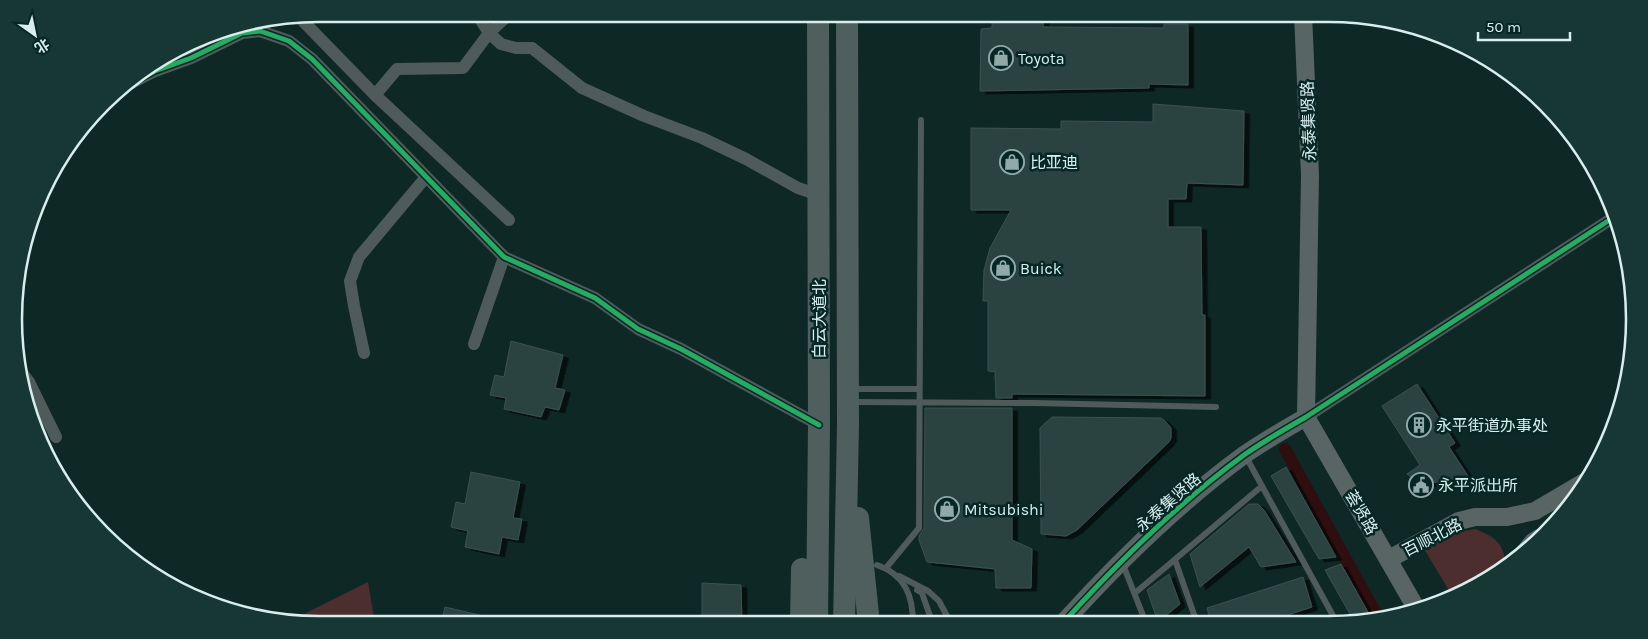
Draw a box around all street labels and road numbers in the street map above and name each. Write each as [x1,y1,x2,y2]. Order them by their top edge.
street label: 永泰集贤路 [1298,81,1319,161]
street label: 白云大道北 [810,279,829,359]
street label: 永泰集贤路 [1132,469,1205,536]
street label: 荟贤路 [1341,487,1382,538]
street label: 百顺北路 [1399,514,1465,560]

